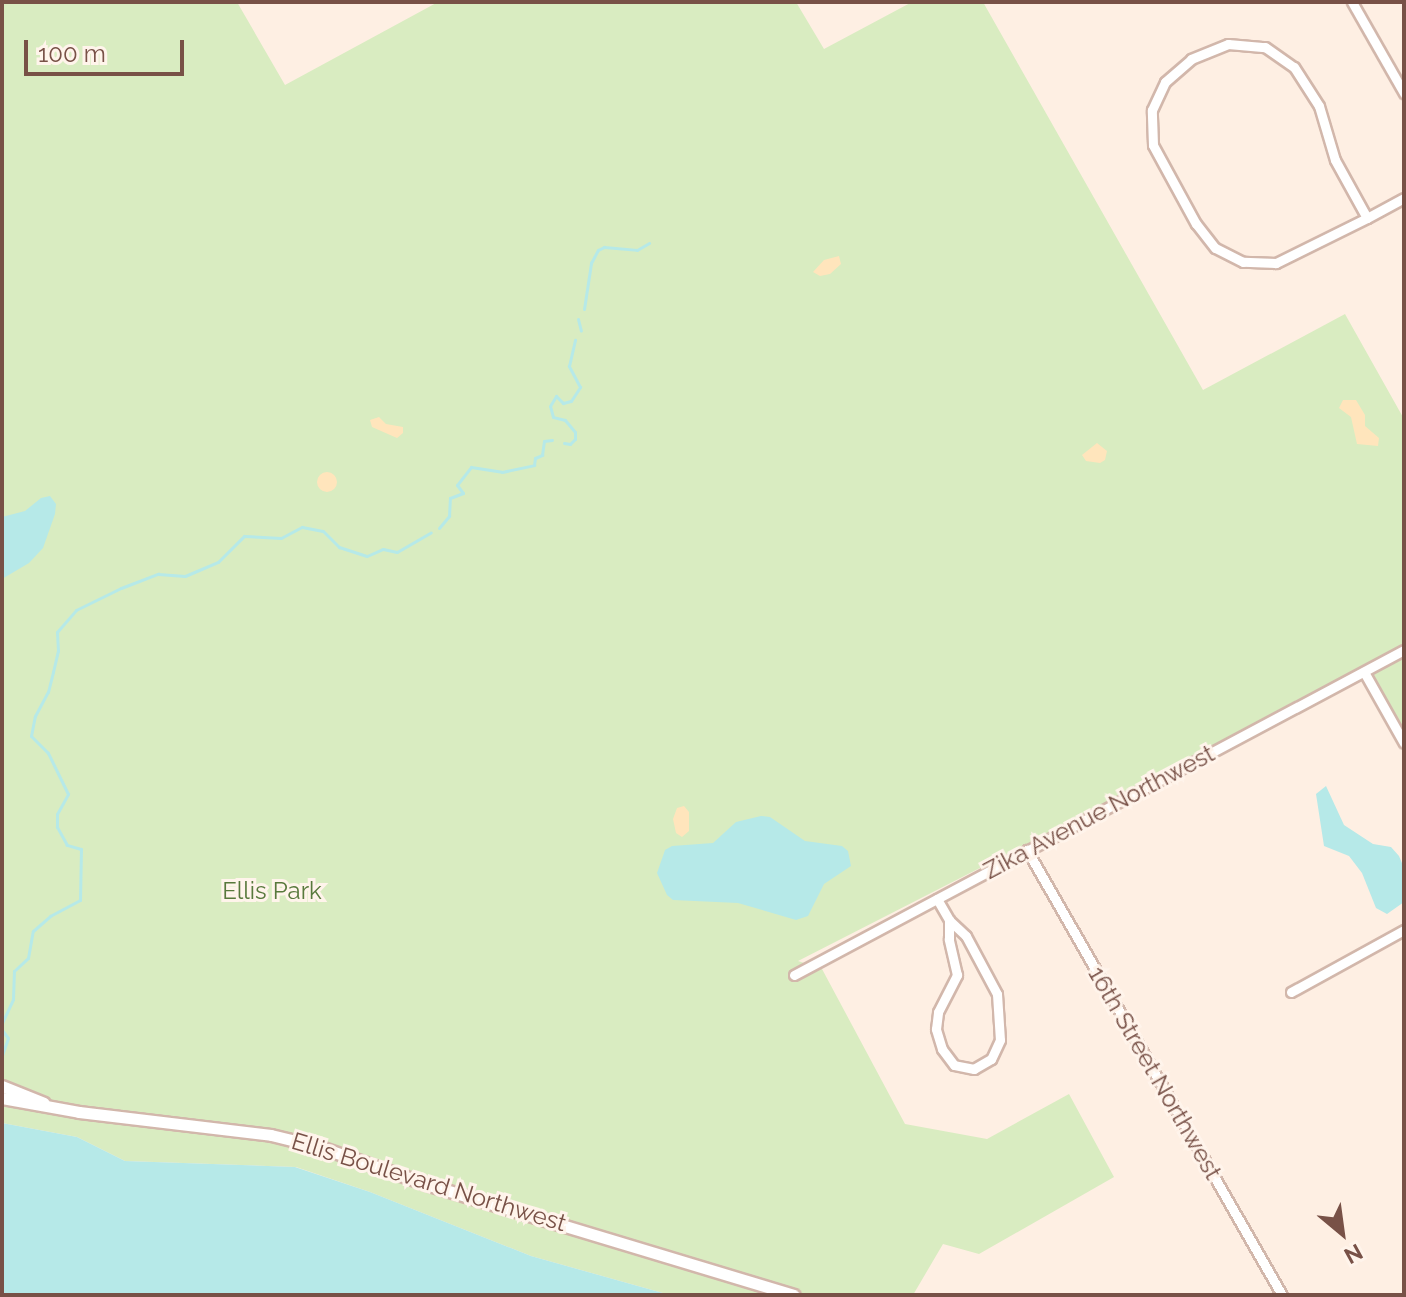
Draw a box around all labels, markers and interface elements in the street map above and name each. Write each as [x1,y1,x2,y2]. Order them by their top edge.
scale bar [28,24,188,74]
text: 100 m [38,39,106,68]
street label: Zika Avenue Northwest [978,739,1220,885]
park label: Ellis Park [222,877,322,905]
street label: 16th Street Northwest [1082,961,1228,1185]
street label: Ellis Boulevard Northwest [288,1126,570,1238]
north arrow [1302,1193,1382,1273]
text: N [1340,1239,1367,1269]

